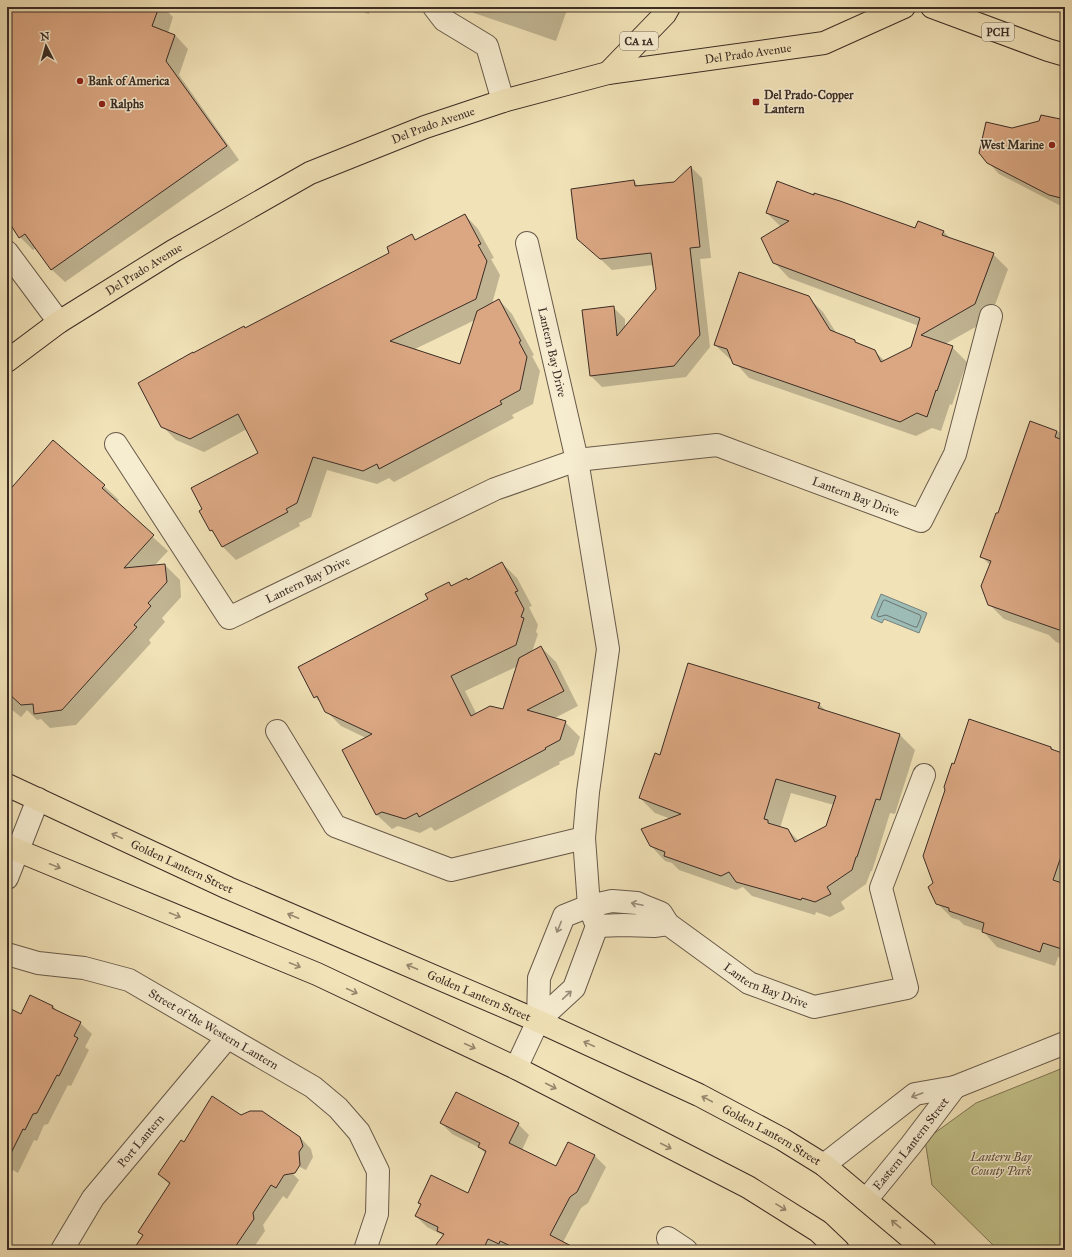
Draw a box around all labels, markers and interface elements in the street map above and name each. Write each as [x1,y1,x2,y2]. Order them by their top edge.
road number: PCH [982,23,1014,41]
north arrow [26,26,66,66]
text: N [40,30,51,44]
road number: CA 1A [620,32,658,50]
street label: Del Prado Avenue [704,41,792,67]
place label: Bank of America [88,74,170,88]
marker: Bank of America [75,76,85,86]
place label: Del Prado-Copper Lantern [764,88,854,116]
place label: Ralphs [110,97,144,112]
marker: Del Prado-Copper Lantern [751,97,761,107]
marker: Ralphs [97,99,107,109]
street label: Del Prado Avenue [389,104,477,147]
place label: West Marine [980,138,1044,152]
marker: West Marine [1047,140,1057,150]
street label: Del Prado Avenue [103,240,185,298]
street label: Lantern Bay Drive [535,306,569,399]
street label: Lantern Bay Drive [810,474,901,519]
street label: Lantern Bay Drive [263,553,352,606]
one-way arrow [111,832,123,839]
street label: Golden Lantern Street [129,837,236,897]
one-way arrow [48,862,60,870]
one-way arrow [630,900,643,908]
one-way arrow [168,912,180,920]
one-way arrow [287,912,299,919]
one-way arrow [555,920,563,932]
street label: Lantern Bay Drive [721,960,810,1011]
one-way arrow [289,962,301,969]
one-way arrow [407,963,419,971]
street label: Golden Lantern Street [425,967,534,1024]
street label: Street of the Western Lantern [146,986,281,1073]
one-way arrow [346,988,358,995]
one-way arrow [562,990,572,1000]
one-way arrow [583,1040,595,1047]
one-way arrow [464,1043,476,1050]
one-way arrow [545,1083,557,1090]
one-way arrow [911,1092,923,1099]
street label: Eastern Lantern Street [870,1094,952,1193]
one-way arrow [701,1095,713,1102]
street label: Golden Lantern Street [720,1101,824,1169]
street label: Port Lantern [115,1111,167,1170]
one-way arrow [660,1142,672,1150]
park label: Lantern Bay County Park [969,1150,1032,1178]
one-way arrow [775,1204,787,1212]
one-way arrow [891,1220,901,1229]

